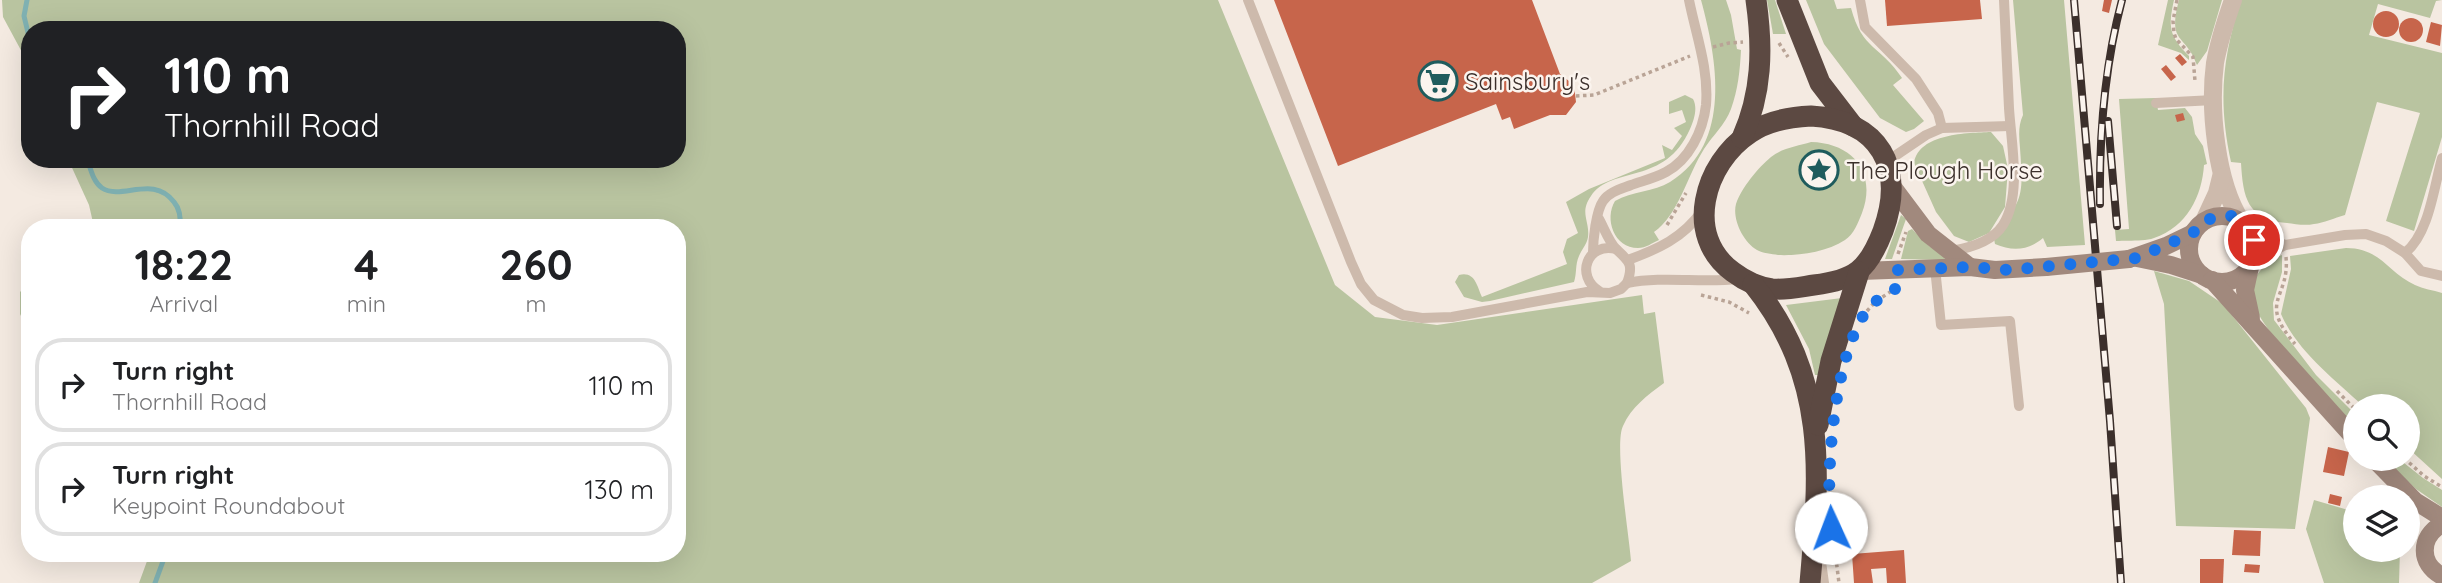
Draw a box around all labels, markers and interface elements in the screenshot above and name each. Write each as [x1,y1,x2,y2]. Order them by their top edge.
text: 110 m [164,44,291,105]
icon: right [49,49,140,140]
supermarket icon: Sainsbury's [1417,60,1459,102]
place label: Sainsbury's [1465,66,1590,96]
text: Thornhill Road [164,105,380,145]
place icon: The Plough Horse [1798,149,1840,191]
place label: The Plough Horse [1846,155,2043,185]
pin [2224,210,2284,270]
icon: arrive [2235,221,2273,259]
text: 18:22 [135,238,233,291]
text: 4 [354,238,379,291]
text: 260 [500,238,572,291]
text: Arrival [149,289,218,318]
text: min [347,289,386,318]
text: m [525,289,546,318]
text: Turn right [112,354,234,387]
icon: right [53,366,91,404]
text: 110 m [588,369,654,402]
text: Thornhill Road [112,387,267,416]
map controls [2343,394,2420,562]
button: search [2343,394,2420,471]
text: Turn right [112,458,234,491]
icon: right [53,470,91,508]
text: 130 m [584,473,654,506]
button: layers [2343,485,2420,562]
text: Keypoint Roundabout [112,491,345,520]
position arrow [1794,491,1868,565]

